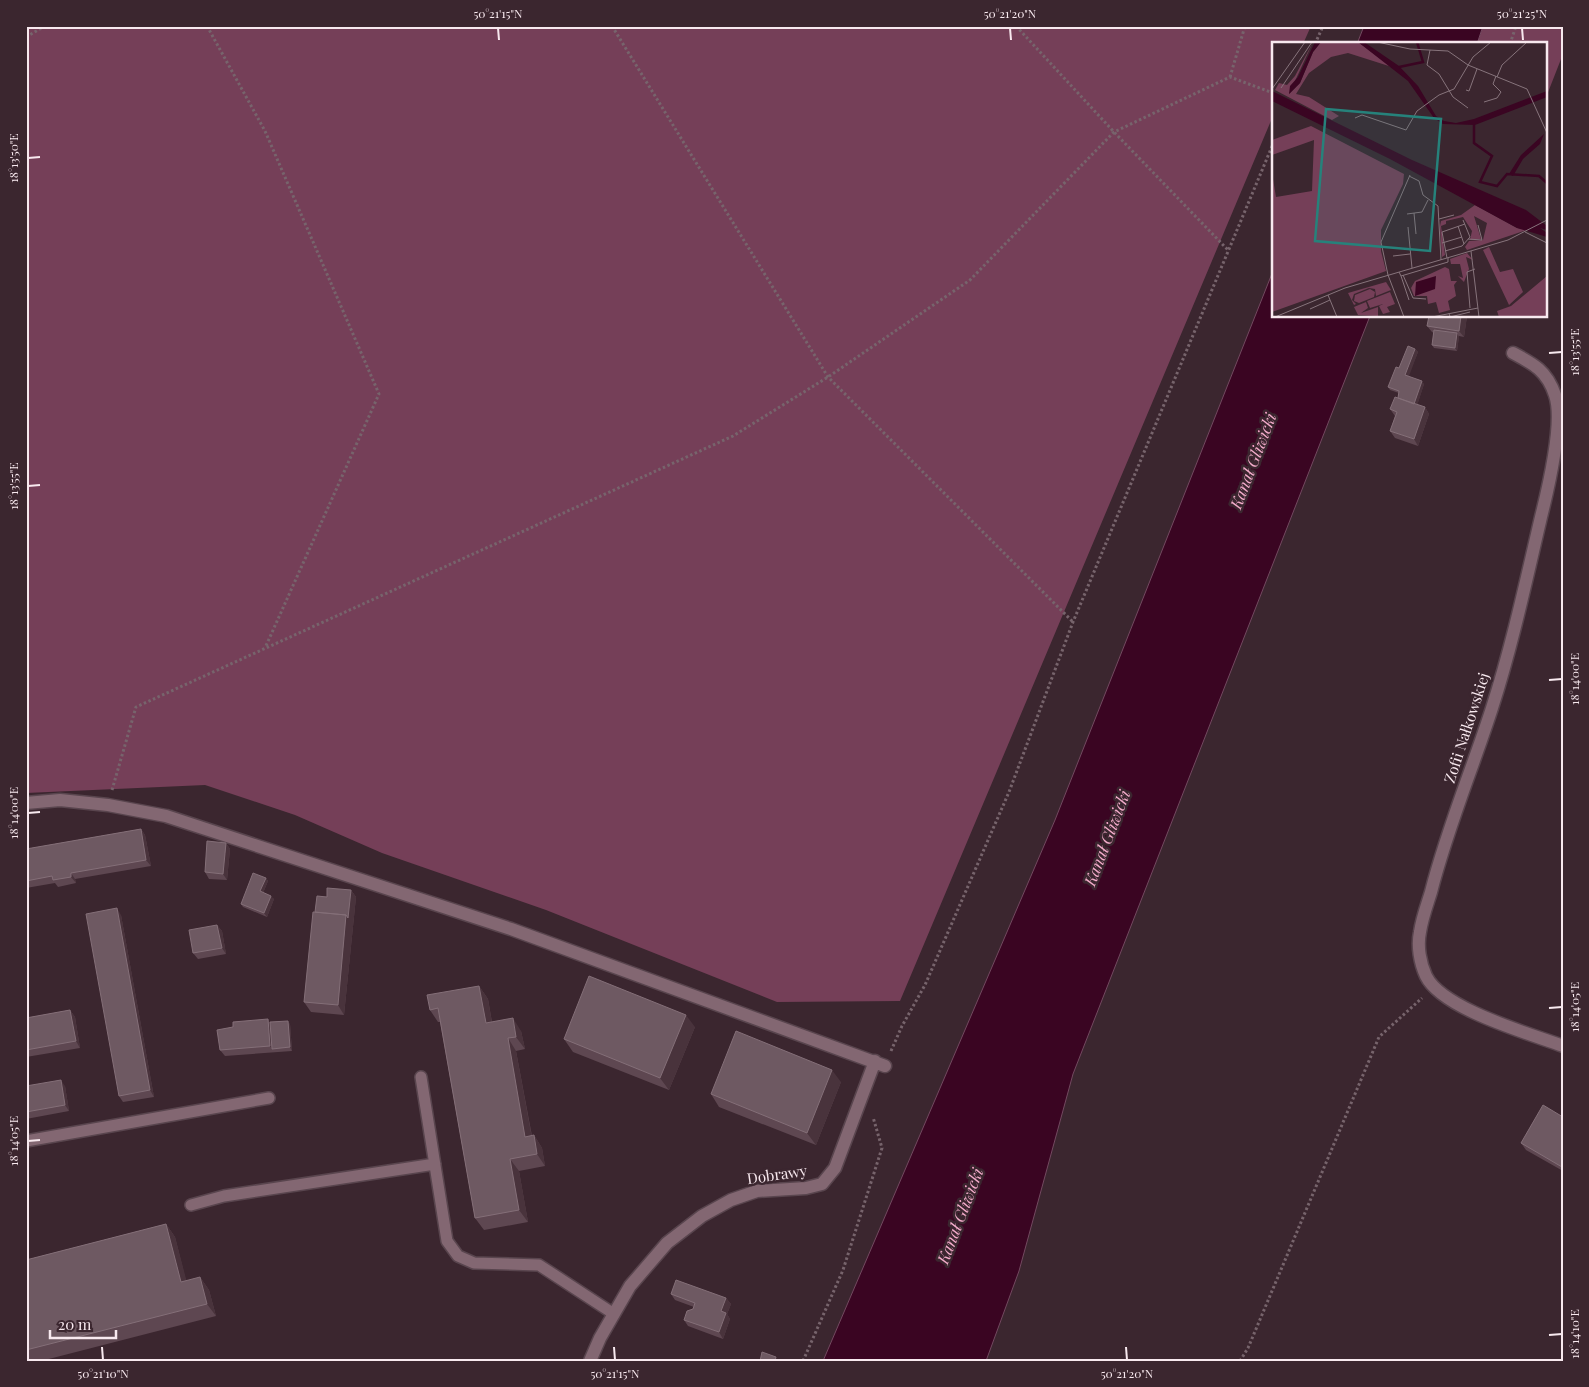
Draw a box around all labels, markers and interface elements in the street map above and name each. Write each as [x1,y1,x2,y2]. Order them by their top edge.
text: 50°21'15"N [473,5,523,21]
text: 50°21'20"N [984,5,1037,21]
text: 50°21'25"N [1497,5,1548,21]
inset map [1272,42,1546,318]
text: 18°13'50"E [5,133,21,183]
text: 18°13'55"E [1566,328,1582,376]
water label: Kanał Gliwicki [1224,409,1281,513]
text: 18°13'55"E [5,462,21,510]
text: 18°14'00"E [1566,653,1582,705]
street label: Zofii Nałkowskiej [1439,670,1493,785]
water label: Kanał Gliwicki [1078,786,1135,890]
text: 18°14'00"E [5,787,21,839]
text: 18°14'05"E [1566,982,1582,1032]
text: 18°14'05"E [5,1116,21,1166]
street label: Dobrawy [745,1160,809,1188]
water label: Kanał Gliwicki [931,1164,988,1268]
scale bar [50,1307,116,1339]
text: 18°14'10"E [1566,1309,1582,1359]
text: 20 m [58,1314,92,1334]
text: 50°21'10"N [77,1365,129,1381]
text: 50°21'15"N [590,1365,640,1381]
text: 50°21'20"N [1101,1365,1154,1381]

